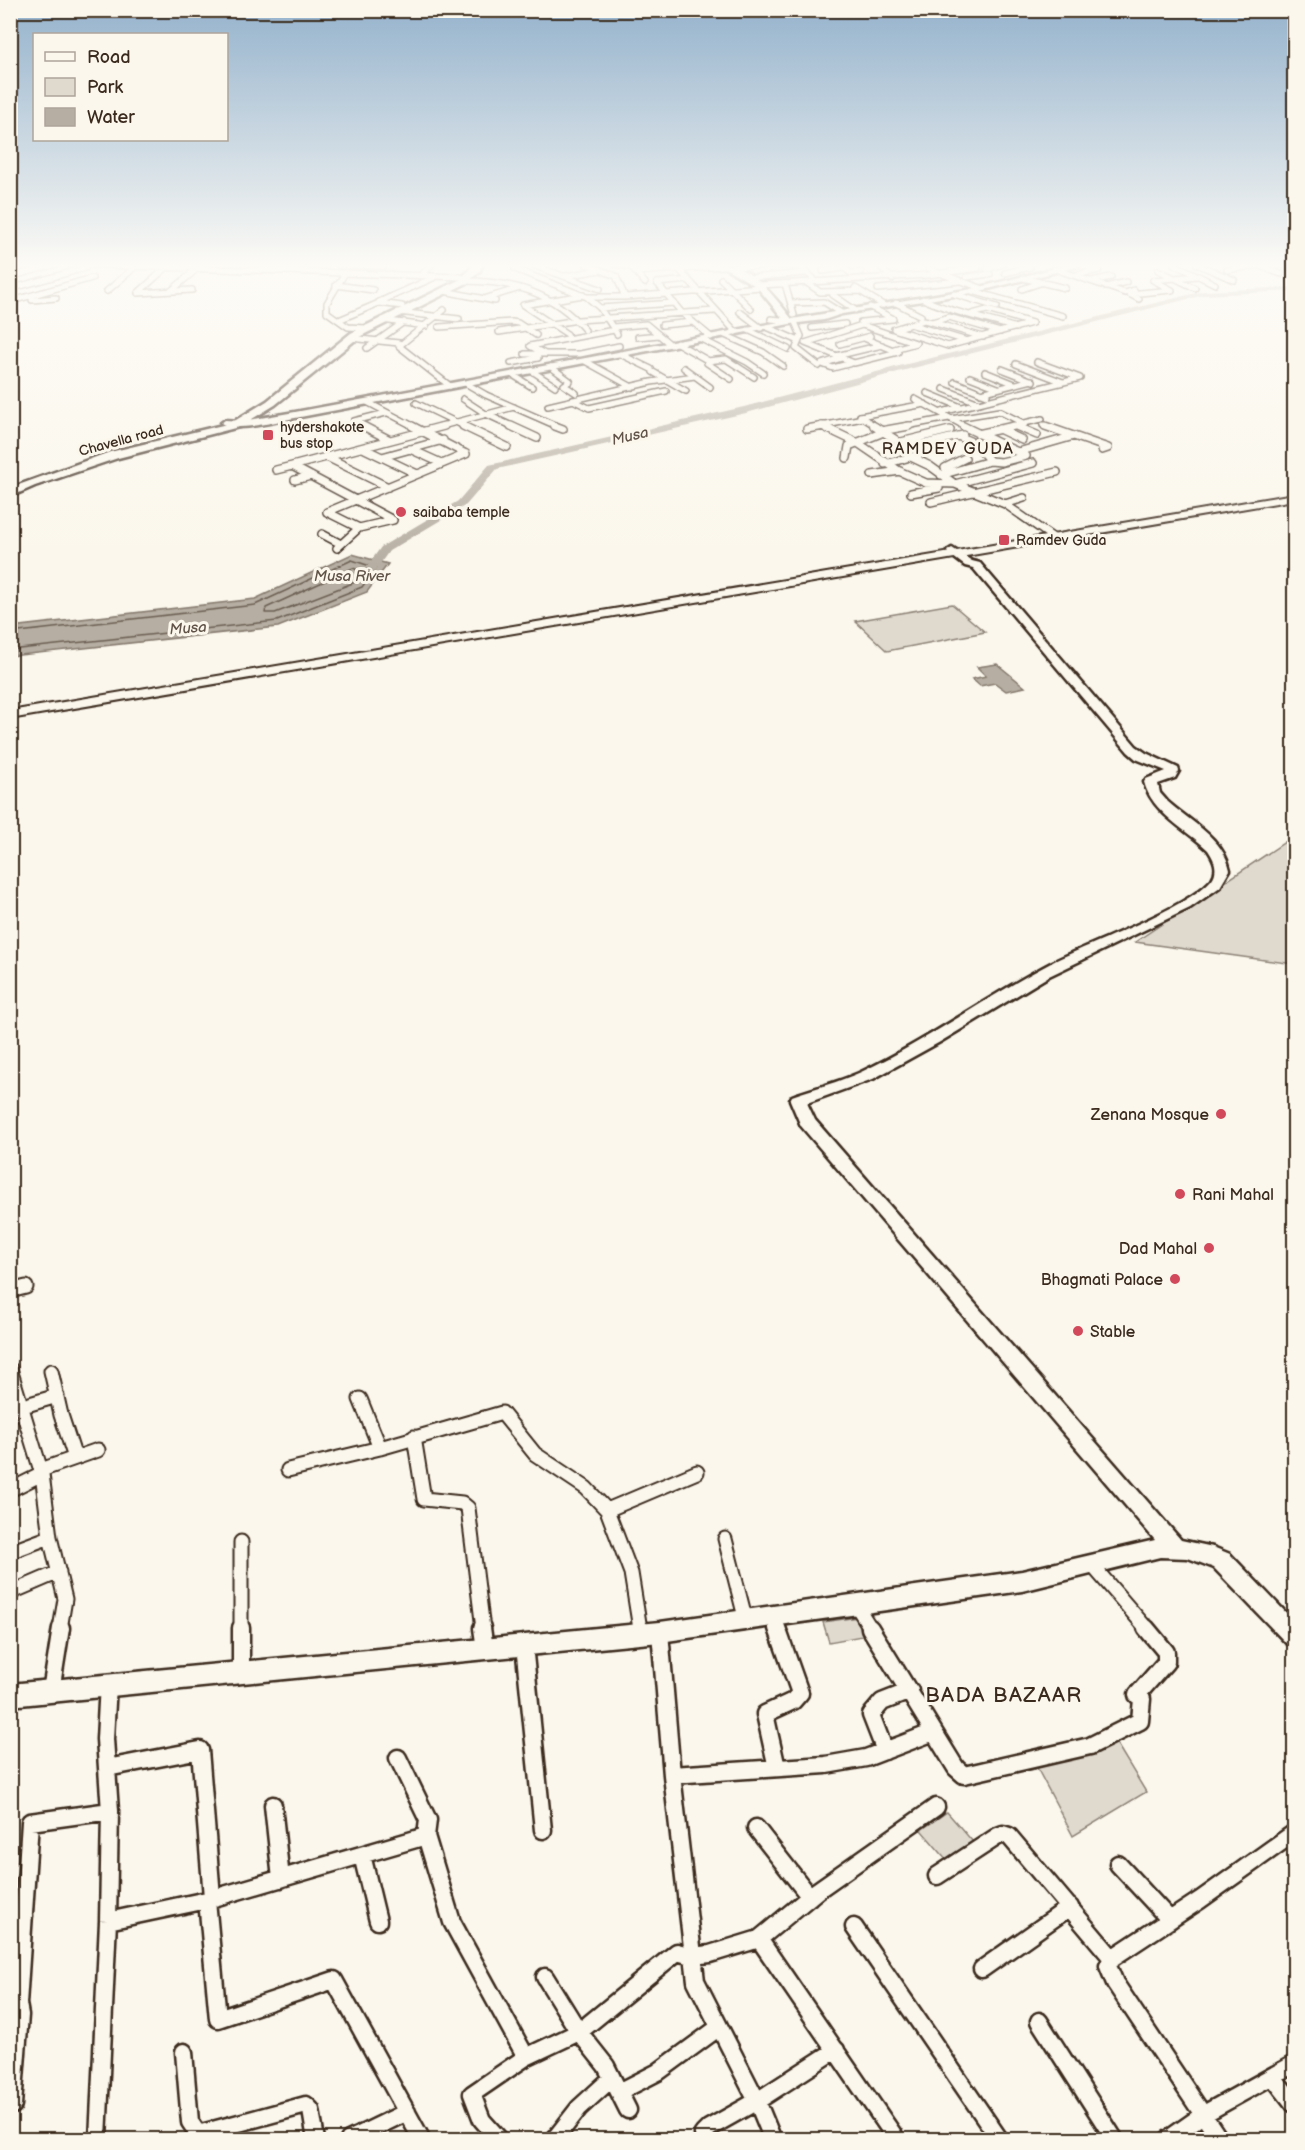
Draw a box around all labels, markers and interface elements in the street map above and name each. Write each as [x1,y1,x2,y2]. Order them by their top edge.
legend [33,33,228,141]
text: Road [87,47,131,68]
text: Park [87,77,123,98]
text: Water [87,107,135,128]
place label: hydershakote bus stop [280,419,364,452]
street label: Chavella road [77,421,165,460]
water label: Musa [610,423,650,450]
marker: hydershakote bus stop [261,428,275,442]
district label: RAMDEV GUDA [882,440,1014,459]
place label: saibaba temple [413,504,510,521]
marker: saibaba temple [394,505,408,519]
place label: Ramdev Guda [1016,532,1107,549]
marker: Ramdev Guda [997,533,1011,547]
water label: Musa River [314,567,392,586]
water label: Musa [169,618,207,639]
place label: Zenana Mosque [1090,1106,1210,1125]
marker: Zenana Mosque [1214,1107,1228,1121]
place label: Rani Mahal [1192,1186,1274,1205]
marker: Rani Mahal [1173,1187,1187,1201]
place label: Dad Mahal [1119,1240,1197,1259]
marker: Dad Mahal [1202,1241,1216,1255]
place label: Bhagmati Palace [1041,1271,1164,1290]
marker: Bhagmati Palace [1168,1272,1182,1286]
place label: Stable [1090,1323,1136,1342]
marker: Stable [1071,1324,1085,1338]
district label: BADA BAZAAR [925,1683,1083,1708]

